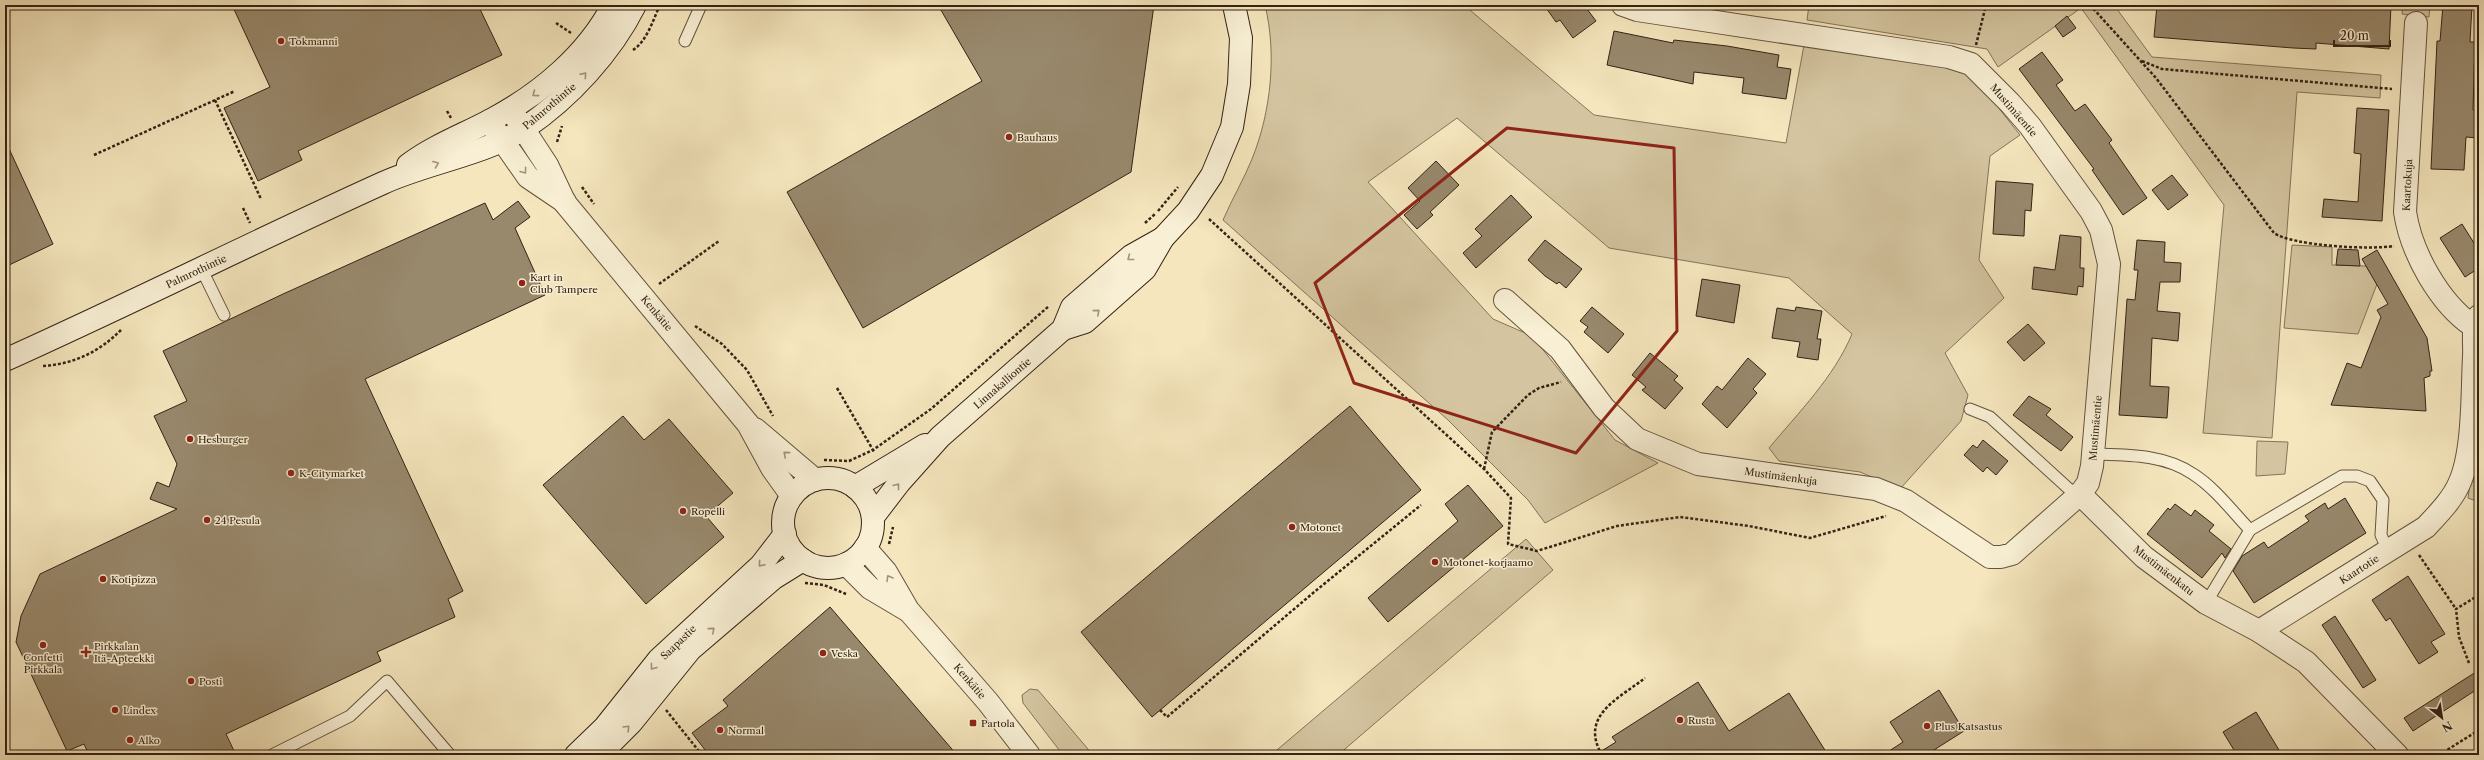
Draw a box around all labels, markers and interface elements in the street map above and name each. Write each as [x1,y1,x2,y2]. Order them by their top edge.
scale bar [2334,22,2390,48]
text: 20 m [2340,28,2369,43]
place label: Tokmanni [289,35,338,48]
marker: Tokmanni [276,36,286,46]
one-way arrow [579,73,586,80]
street label: Palmrothintie [520,80,579,132]
street label: Mustimäentie [1987,81,2040,140]
one-way arrow [533,89,540,96]
place label: Bauhaus [1017,131,1057,144]
marker: Bauhaus [1004,132,1014,142]
street label: Kaartokuja [2400,158,2415,211]
one-way arrow [433,161,440,169]
one-way arrow [519,167,526,174]
street label: Palmrothintie [164,252,229,291]
one-way arrow [1127,253,1134,260]
place label: Kart in Club Tampere [530,271,598,296]
marker: Kart in Club Tampere [517,278,527,288]
street label: Kenkätie [638,293,675,334]
one-way arrow [1092,309,1100,317]
street label: Linnakalliontie [971,355,1034,412]
street label: Mustimäentie [2086,394,2105,461]
place label: Hesburger [198,433,248,446]
marker: Hesburger [185,434,195,444]
one-way arrow [783,452,791,459]
street label: Mustimäenkuja [1744,465,1819,488]
place label: K-Citymarket [299,467,365,480]
marker: K-Citymarket [286,468,296,478]
one-way arrow [892,483,899,491]
place label: Ropelli [691,505,725,518]
marker: Ropelli [678,506,688,516]
place label: 24 Pesula [215,514,261,527]
marker: 24 Pesula [202,515,212,525]
place label: Motonet [1300,521,1342,534]
marker: Motonet [1287,522,1297,532]
street label: Mustimäenkatu [2131,543,2197,598]
street label: Kaartotie [2337,552,2382,587]
place label: Motonet-korjaamo [1443,556,1533,569]
marker: Motonet-korjaamo [1430,557,1440,567]
one-way arrow [758,559,765,567]
place label: Kotipizza [111,573,157,586]
marker: Kotipizza [98,574,108,584]
one-way arrow [886,575,893,582]
street label: Saapastie [658,622,699,662]
one-way arrow [707,627,715,635]
marker: Confetti Pirkkala [38,640,48,650]
place label: Pirkkalan Itä-Apteekki [94,640,154,665]
marker: Pirkkalan Itä-Apteekki [81,647,91,657]
place label: Veska [830,647,859,660]
marker: Veska [818,648,828,658]
place label: Confetti Pirkkala [23,651,63,676]
street label: Kenkätie [951,661,989,702]
one-way arrow [651,662,658,669]
place label: Posti [199,675,222,688]
marker: Posti [186,676,196,686]
north arrow [2422,698,2462,738]
place label: Lindex [123,704,156,717]
marker: Lindex [110,705,120,715]
place label: Rusta [1688,714,1715,727]
marker: Rusta [1675,715,1685,725]
place label: Partola [981,717,1016,730]
marker: Partola [968,718,978,728]
text: N [2439,718,2455,735]
place label: Plus Katsastus [1935,720,2002,733]
marker: Plus Katsastus [1922,721,1932,731]
place label: Normal [728,724,764,737]
one-way arrow [622,725,630,733]
marker: Normal [715,725,725,735]
place label: Alko [137,734,160,747]
marker: Alko [125,735,135,745]

